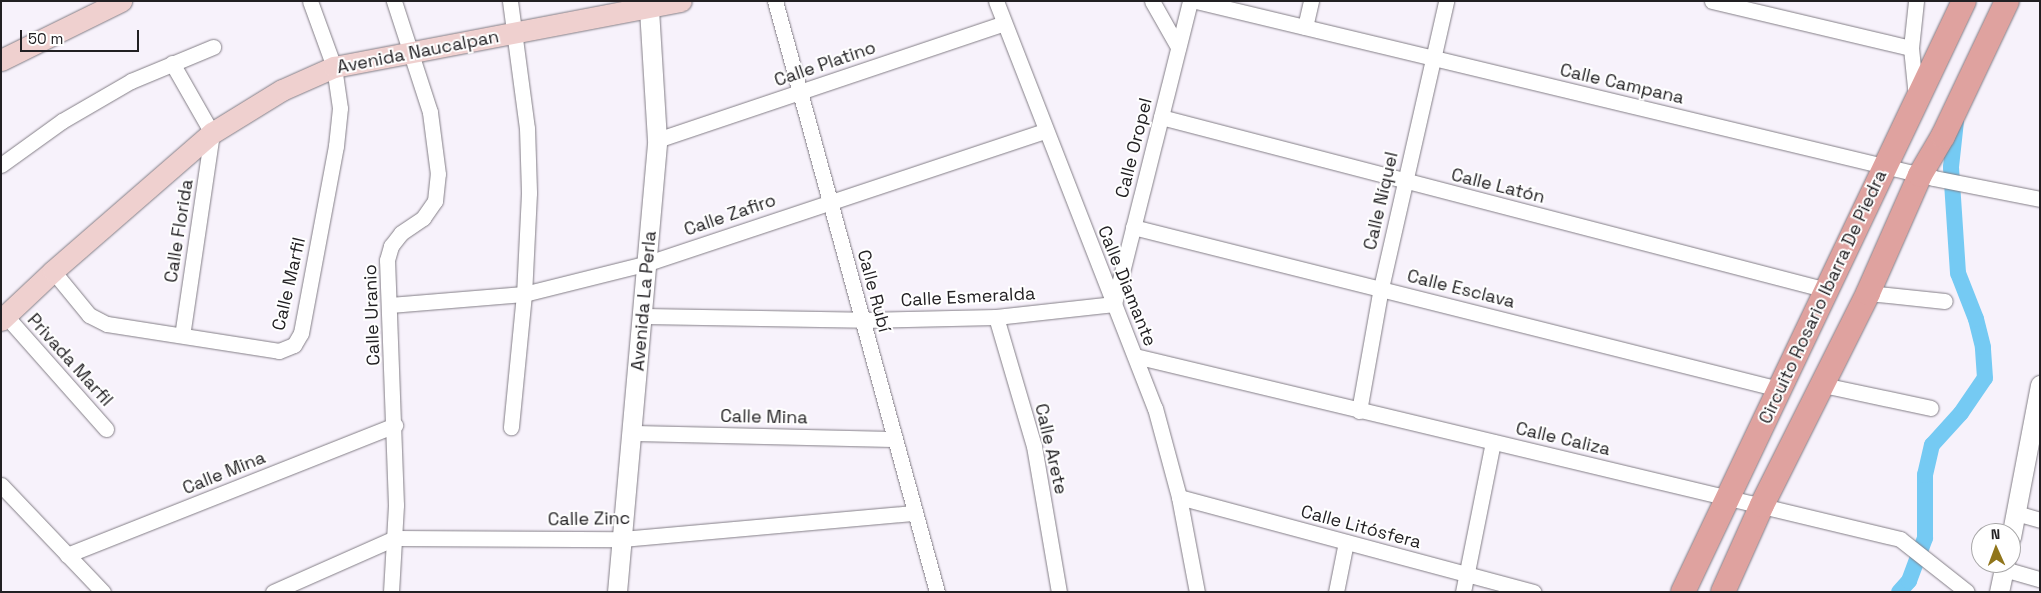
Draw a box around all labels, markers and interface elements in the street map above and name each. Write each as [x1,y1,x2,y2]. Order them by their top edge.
scale bar [22,20,141,52]
street label: Avenida Naucalpan [335,26,501,78]
text: 50 m [28,29,63,48]
street label: Calle Platino [771,37,879,91]
street label: Calle Campana [1558,59,1686,109]
street label: Calle Oropel [1111,96,1157,200]
street label: Calle Níquel [1359,150,1403,252]
street label: Calle Latón [1449,164,1547,208]
street label: Circuito Rosario Ibarra De Piedra [1755,167,1891,427]
street label: Calle Florida [160,178,198,284]
street label: Calle Zafiro [681,189,779,241]
street label: Calle Diamante [1093,223,1161,349]
street label: Avenida La Perla [627,230,661,372]
street label: Calle Marfil [268,235,310,333]
street label: Calle Rubí [853,247,895,335]
street label: Calle Uranio [359,264,385,366]
street label: Calle Esclava [1405,265,1517,313]
street label: Calle Esmeralda [900,283,1036,311]
street label: Privada Marfil [23,309,117,411]
street label: Calle Arete [1030,401,1072,497]
street label: Calle Mina [720,405,808,429]
street label: Calle Caliza [1514,418,1612,460]
street label: Calle Mina [179,447,269,499]
street label: Calle Litósfera [1299,501,1423,553]
street label: Calle Zinc [548,507,630,531]
north arrow [1971,523,2021,573]
text: N [1990,525,2001,543]

